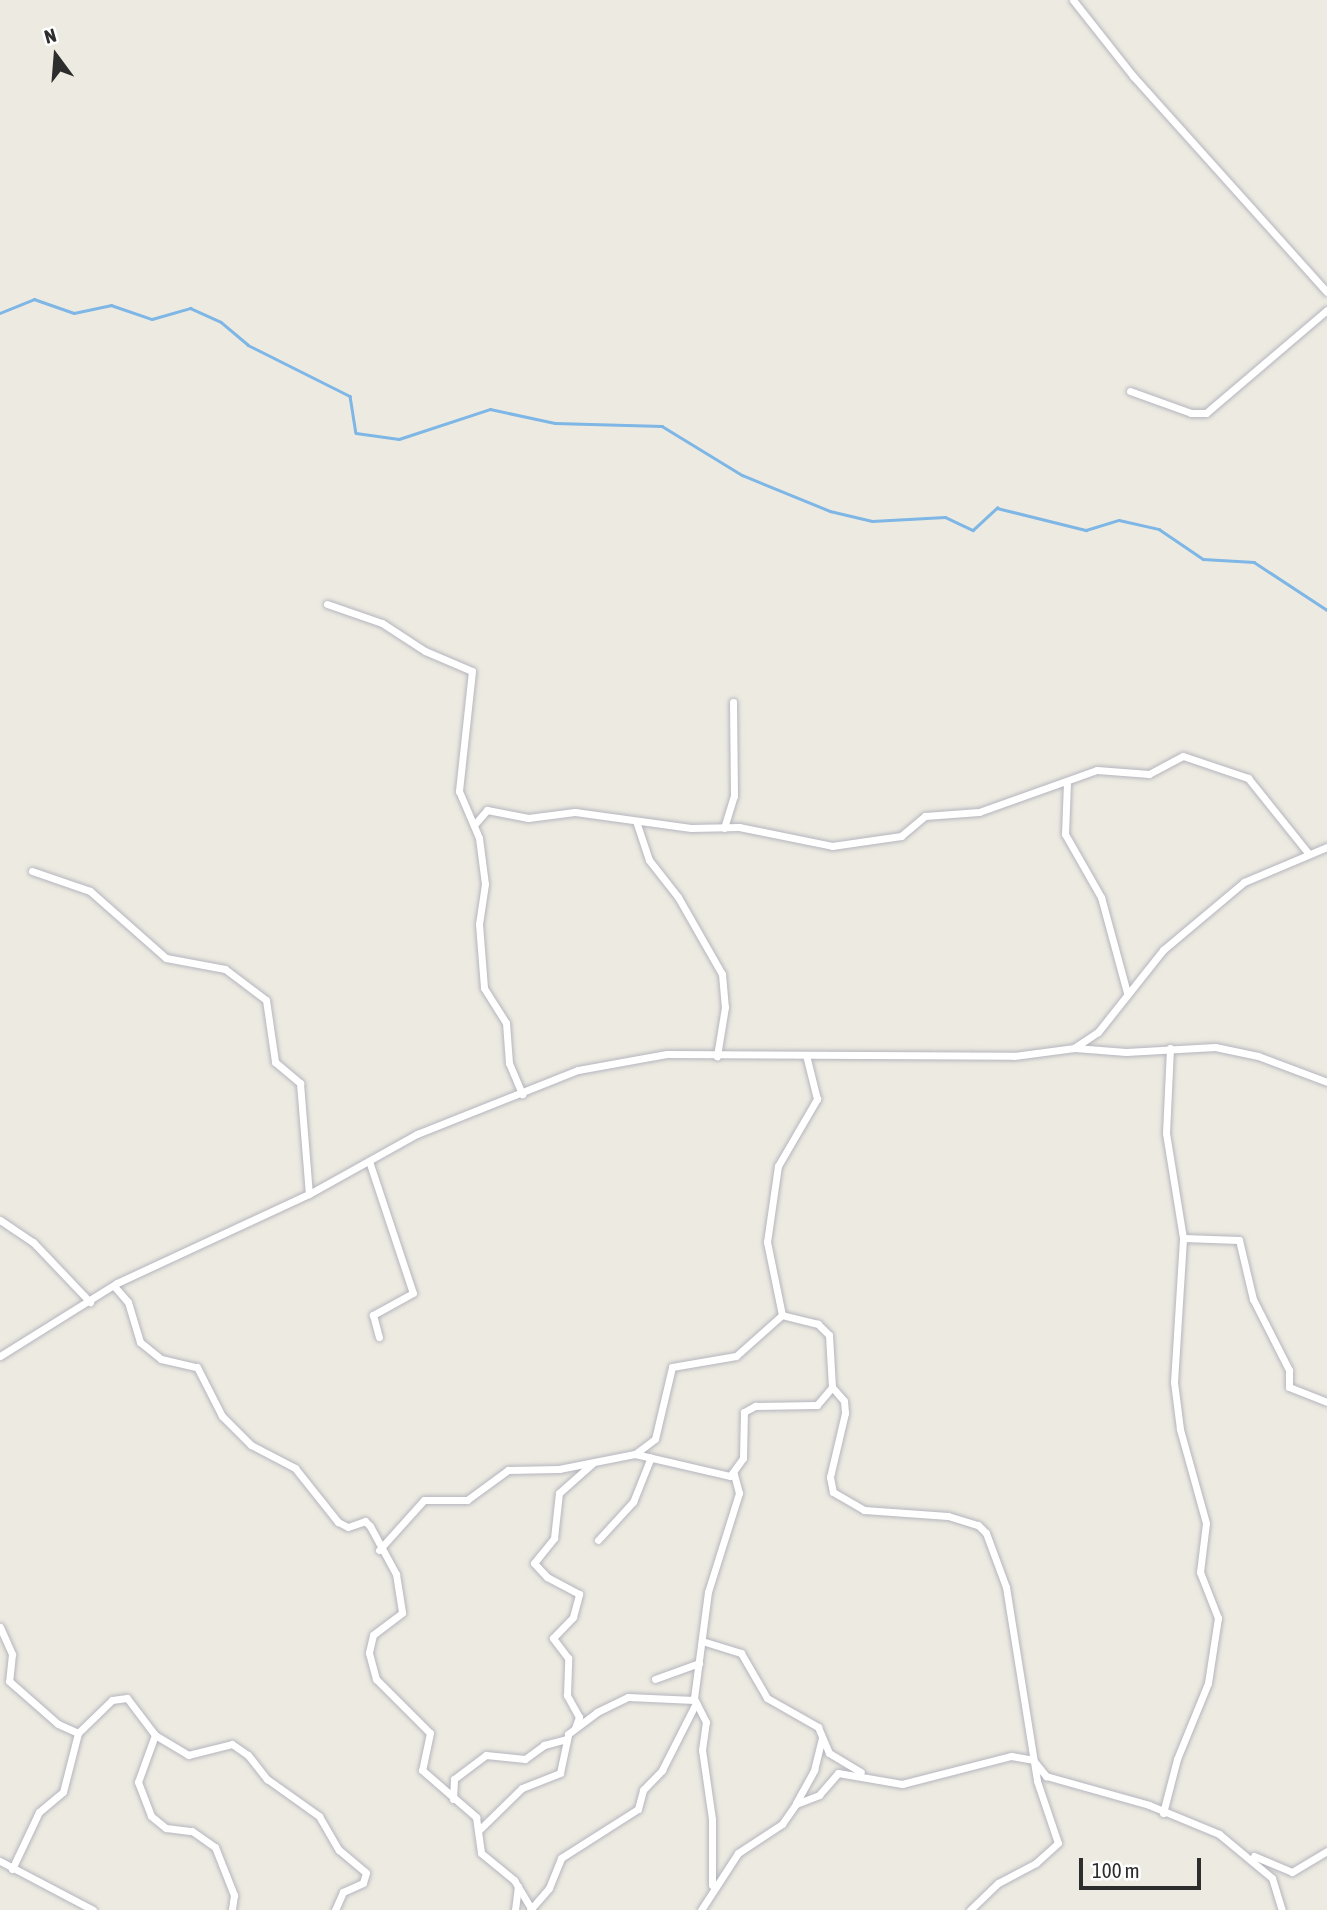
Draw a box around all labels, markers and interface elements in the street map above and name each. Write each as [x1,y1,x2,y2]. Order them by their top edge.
north arrow [21,21,91,91]
text: N [42,24,59,48]
scale bar [1082,1843,1204,1887]
text: 100 m [1092,1858,1140,1882]

